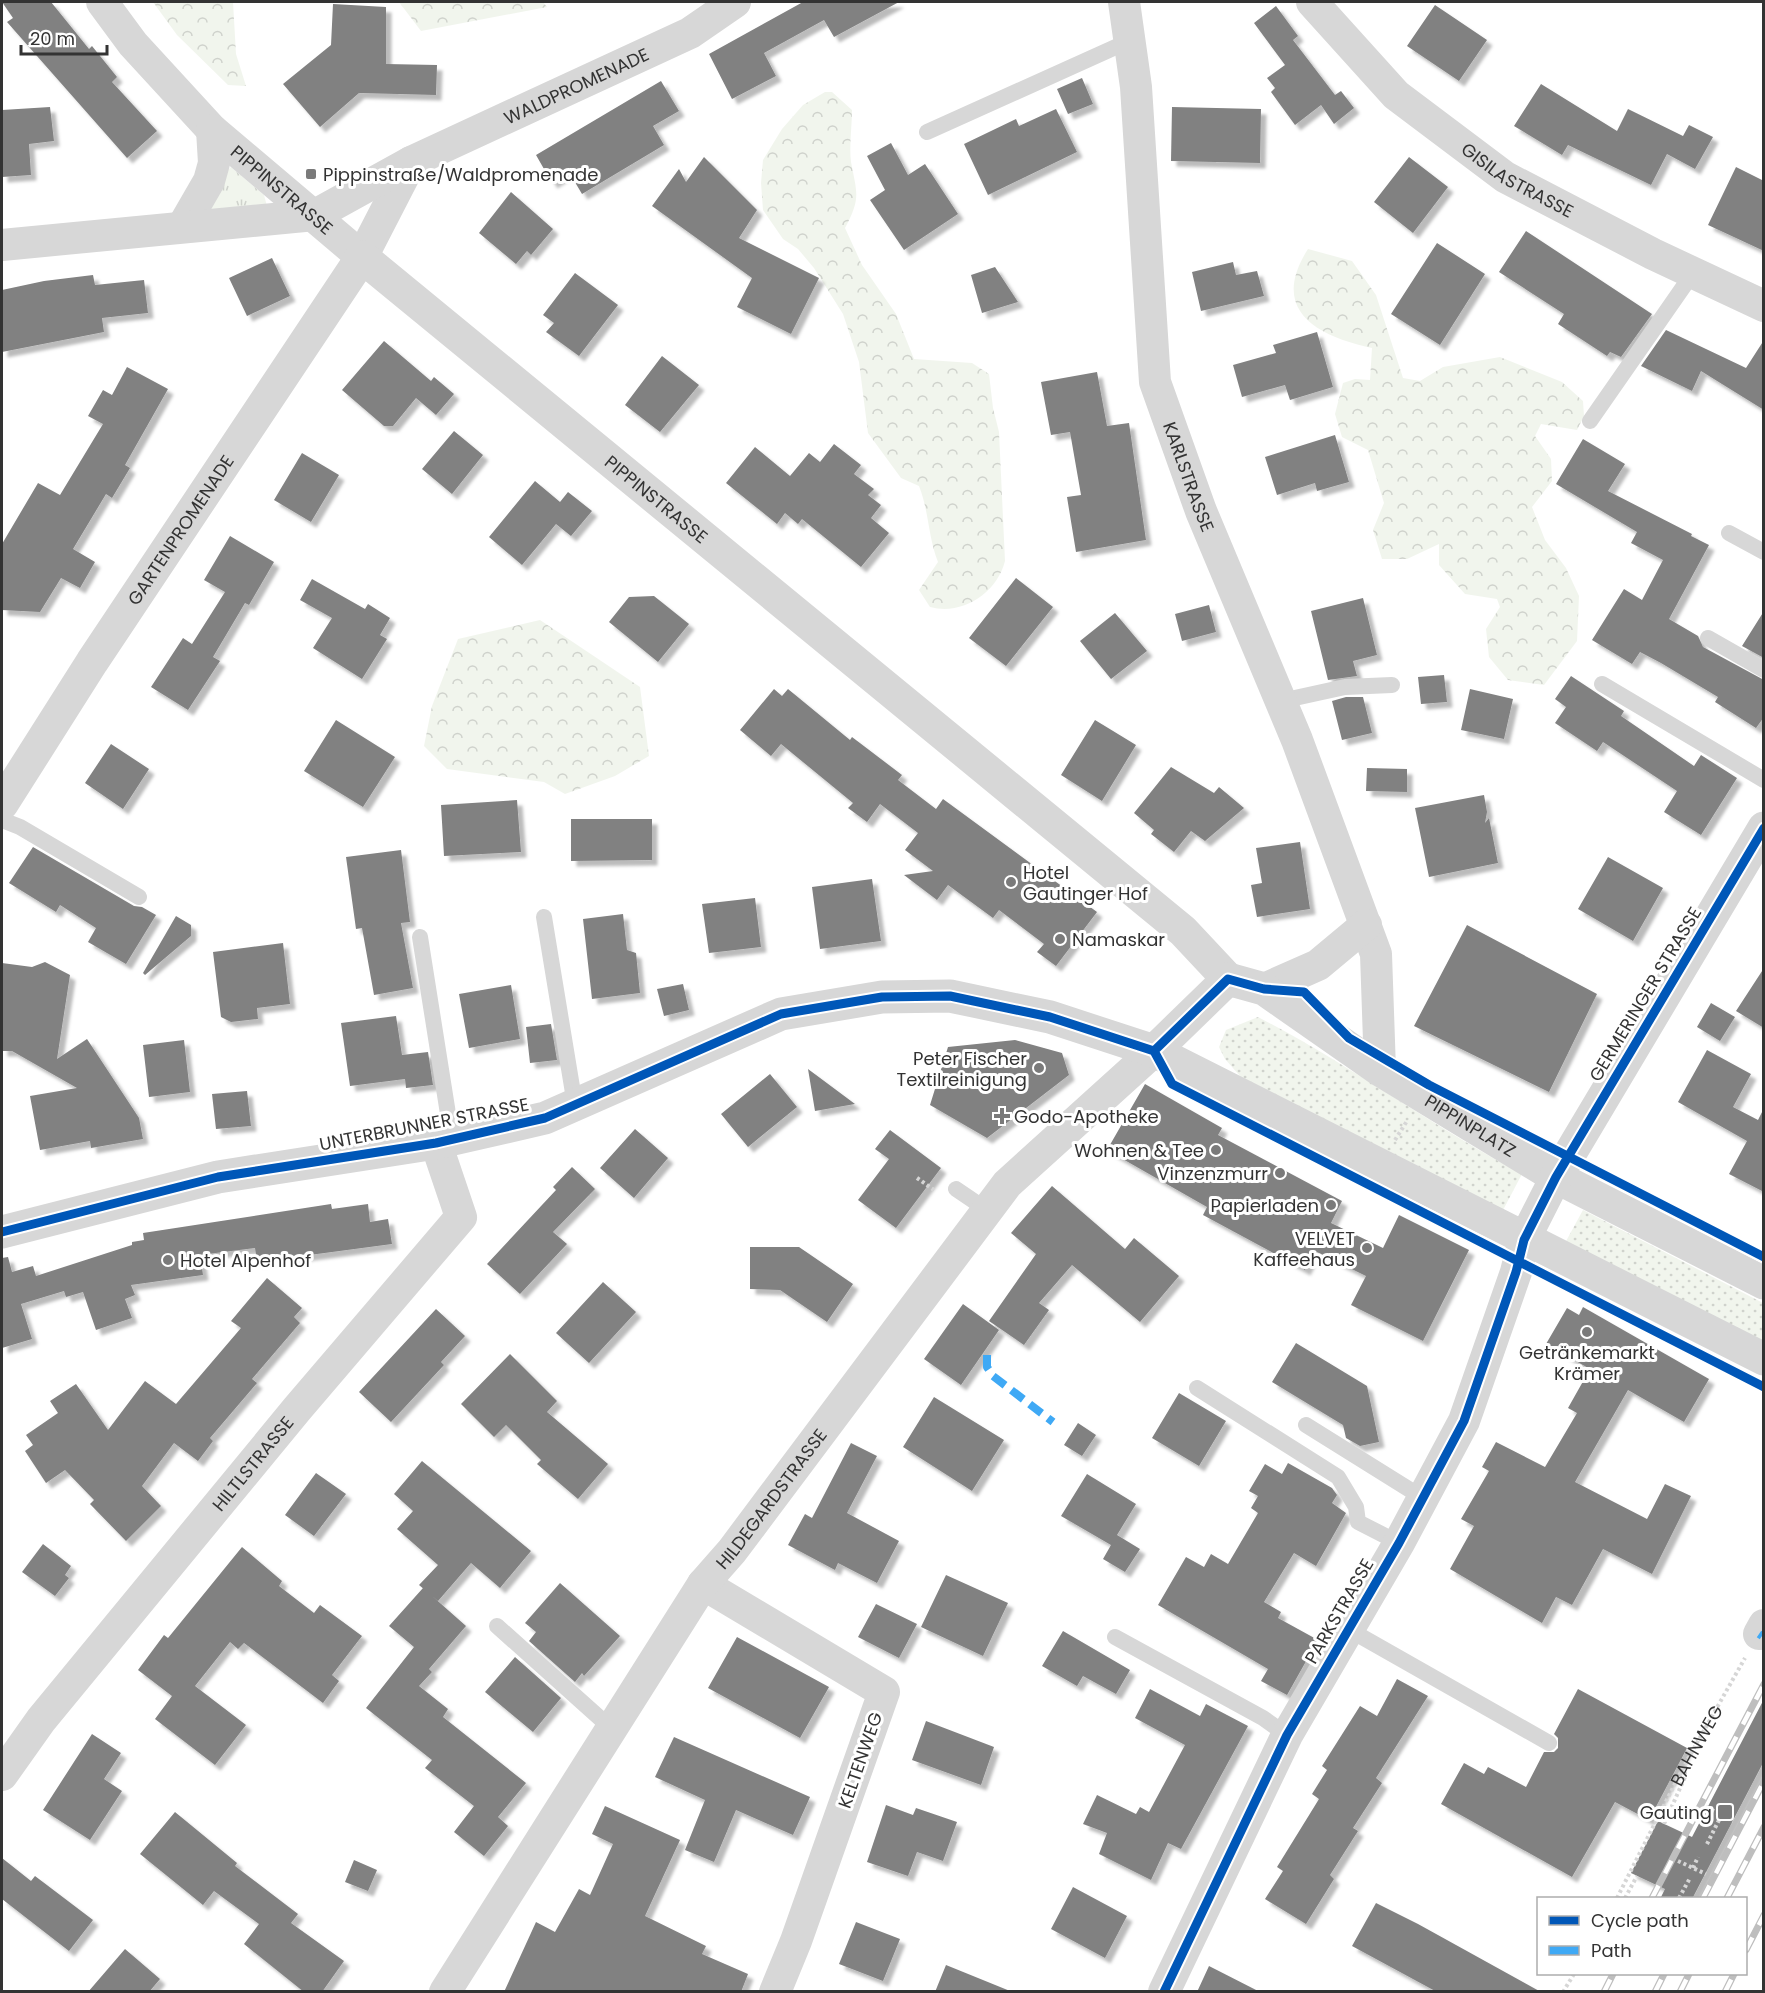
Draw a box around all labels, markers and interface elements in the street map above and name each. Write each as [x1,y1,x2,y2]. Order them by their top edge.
scale bar [21,18,106,56]
text: 20 m [30,26,75,51]
street label: WALDPROMENADE [499,41,653,130]
street label: GISILASTRASSE [1456,136,1578,223]
street label: PIPPINSTRASSE [226,139,339,240]
place label: Pippinstraße/Waldpromenade [323,162,598,187]
marker: Pippinstraße/Waldpromenade [304,167,318,181]
street label: KARLSTRASSE [1158,418,1221,536]
street label: PIPPINSTRASSE [600,449,713,549]
street label: GARTENPROMENADE [121,450,239,610]
place label: Hotel Gautinger Hof [1023,860,1148,906]
marker: Hotel Gautinger Hof [1004,875,1018,889]
street label: GERMERINGER STRASSE [1583,902,1707,1086]
place label: Namaskar [1072,927,1165,952]
marker: Namaskar [1053,932,1067,946]
place label: Peter Fischer Textilreinigung [896,1046,1027,1092]
marker: Peter Fischer Textilreinigung [1032,1061,1046,1075]
street label: PIPPINPLATZ [1420,1088,1521,1163]
street label: UNTERBRUNNER STRASSE [317,1091,531,1157]
place label: Godo-Apotheke [1014,1104,1159,1129]
marker: Godo-Apotheke [995,1109,1009,1123]
place label: Wohnen & Tee [1074,1138,1204,1163]
marker: Wohnen & Tee [1209,1143,1223,1157]
place label: Vinzenzmurr [1157,1161,1268,1186]
marker: Vinzenzmurr [1273,1166,1287,1180]
place label: Papierladen [1210,1193,1319,1218]
marker: Papierladen [1324,1198,1338,1212]
place label: VELVET Kaffeehaus [1253,1226,1355,1272]
marker: VELVET Kaffeehaus [1360,1241,1374,1255]
place label: Hotel Alpenhof [180,1248,311,1273]
marker: Hotel Alpenhof [161,1253,175,1267]
marker: Getränkemarkt Krämer [1580,1325,1594,1339]
place label: Getränkemarkt Krämer [1519,1340,1655,1386]
street label: HILTLSTRASSE [206,1410,299,1516]
street label: HILDEGARDSTRASSE [710,1423,832,1574]
street label: PARKSTRASSE [1299,1554,1379,1668]
street label: BAHNWEG [1664,1700,1729,1790]
street label: KELTENWEG [832,1709,888,1811]
place label: Gauting [1640,1800,1712,1825]
marker: Gauting [1716,1803,1734,1821]
legend [1537,1897,1747,1975]
text: Cycle path [1591,1908,1689,1933]
text: Path [1591,1938,1632,1963]

